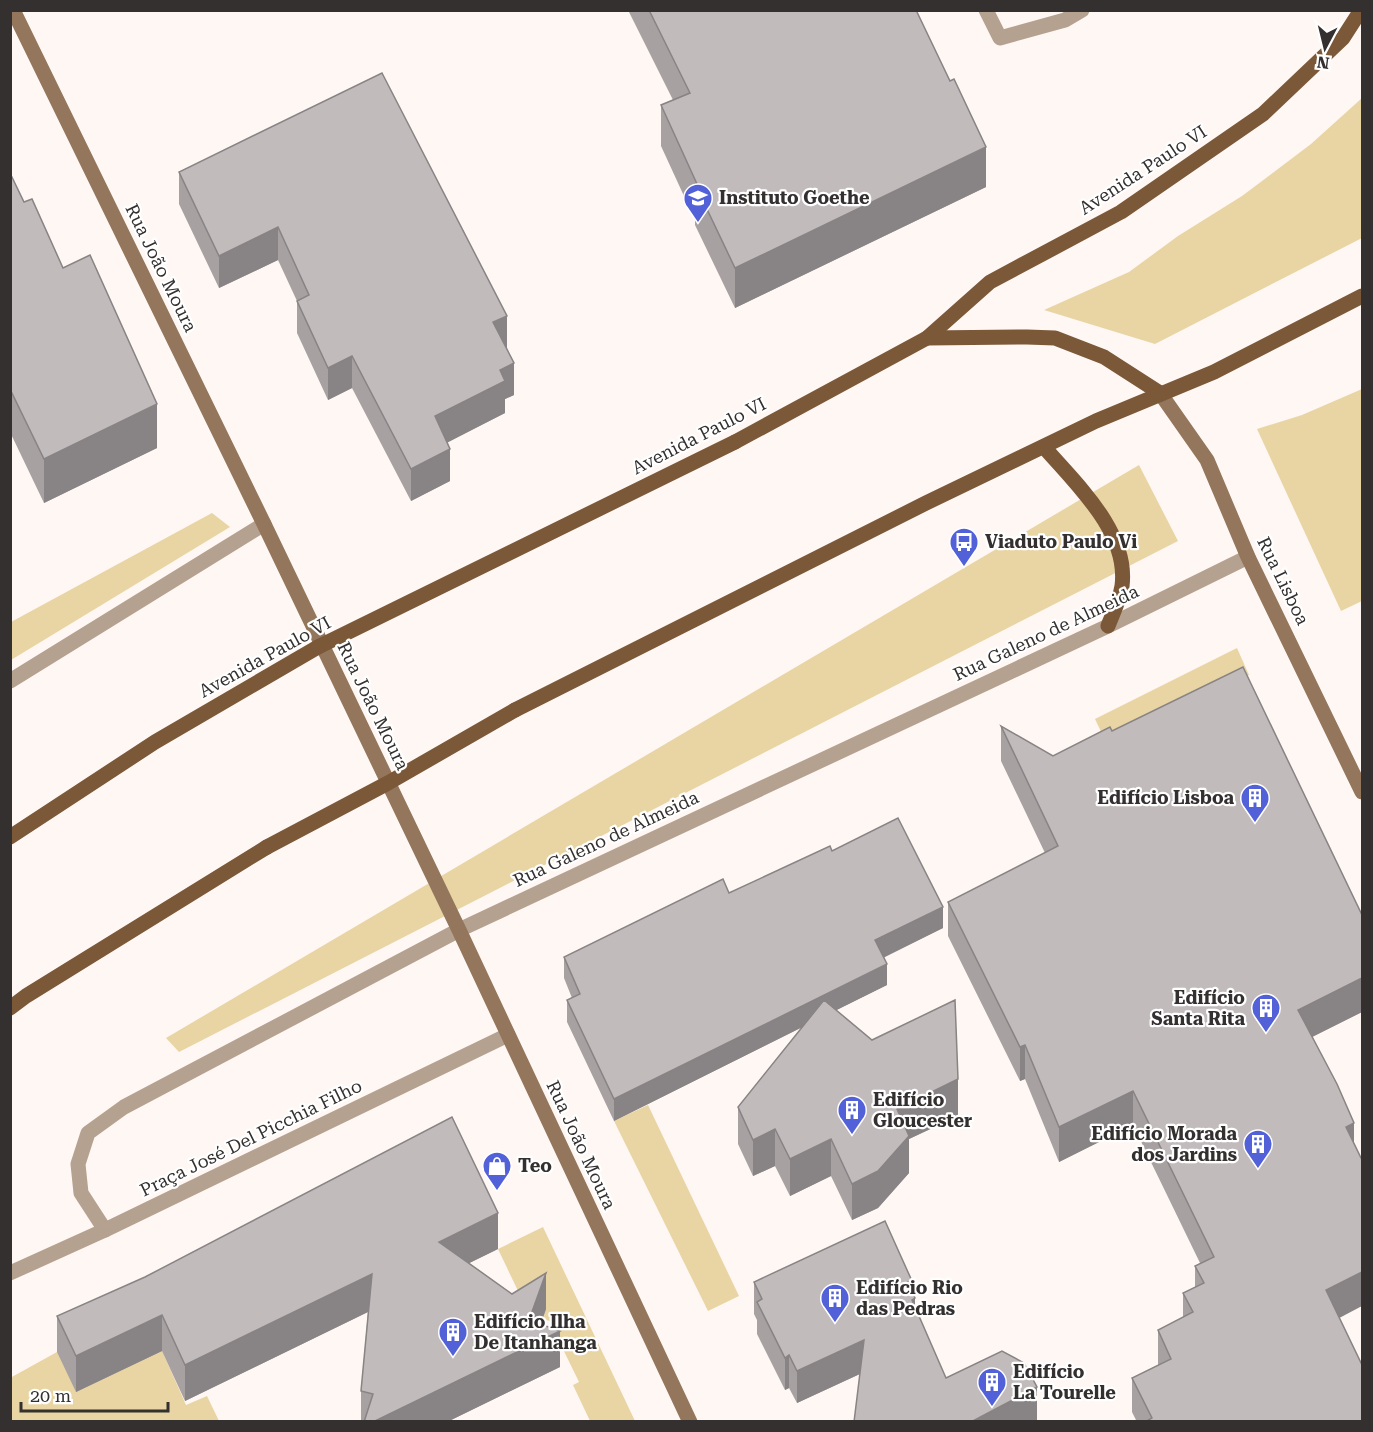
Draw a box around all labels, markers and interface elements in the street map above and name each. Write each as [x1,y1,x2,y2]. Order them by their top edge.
north arrow [1295,18,1355,78]
text: N [1316,52,1331,73]
street label: Avenida Paulo VI [1075,121,1210,219]
school or university icon: Instituto Goethe [682,182,714,224]
place label: Instituto Goethe [719,187,870,208]
street label: Rua João Moura [121,200,202,335]
street label: Avenida Paulo VI [628,393,769,478]
bus stop icon: Viaduto Paulo Vi [948,526,980,568]
place label: Viaduto Paulo Vi [985,531,1137,552]
street label: Rua Lisboa [1253,533,1314,628]
street label: Rua Galeno de Almeida [950,580,1142,685]
street label: Avenida Paulo VI [195,612,334,702]
street label: Rua João Moura [333,638,414,773]
building icon: Edifício Lisboa [1239,782,1271,824]
street label: Rua Galeno de Almeida [510,786,702,891]
place label: Edifício Lisboa [1097,787,1234,808]
place label: Edifício Santa Rita [1151,987,1245,1029]
building icon: Edifício Santa Rita [1250,992,1282,1034]
street label: Praça José Del Picchia Filho [136,1075,365,1201]
street label: Rua João Moura [542,1077,621,1213]
place label: Edifício Gloucester [873,1089,972,1131]
building icon: Edifício Gloucester [836,1094,868,1136]
place label: Edifício Morada dos Jardins [1091,1123,1237,1165]
building icon: Edifício Morada dos Jardins [1242,1128,1274,1170]
shop icon: Teo [481,1150,513,1192]
place label: Teo [518,1155,552,1176]
place label: Edifício Rio das Pedras [856,1277,963,1319]
building icon: Edifício Rio das Pedras [819,1282,851,1324]
place label: Edifício Ilha De Itanhanga [474,1311,597,1353]
building icon: Edifício Ilha De Itanhanga [437,1316,469,1358]
place label: Edifício La Tourelle [1013,1361,1116,1403]
building icon: Edifício La Tourelle [976,1366,1008,1408]
scale bar [21,1375,168,1413]
text: 20 m [30,1385,71,1406]

